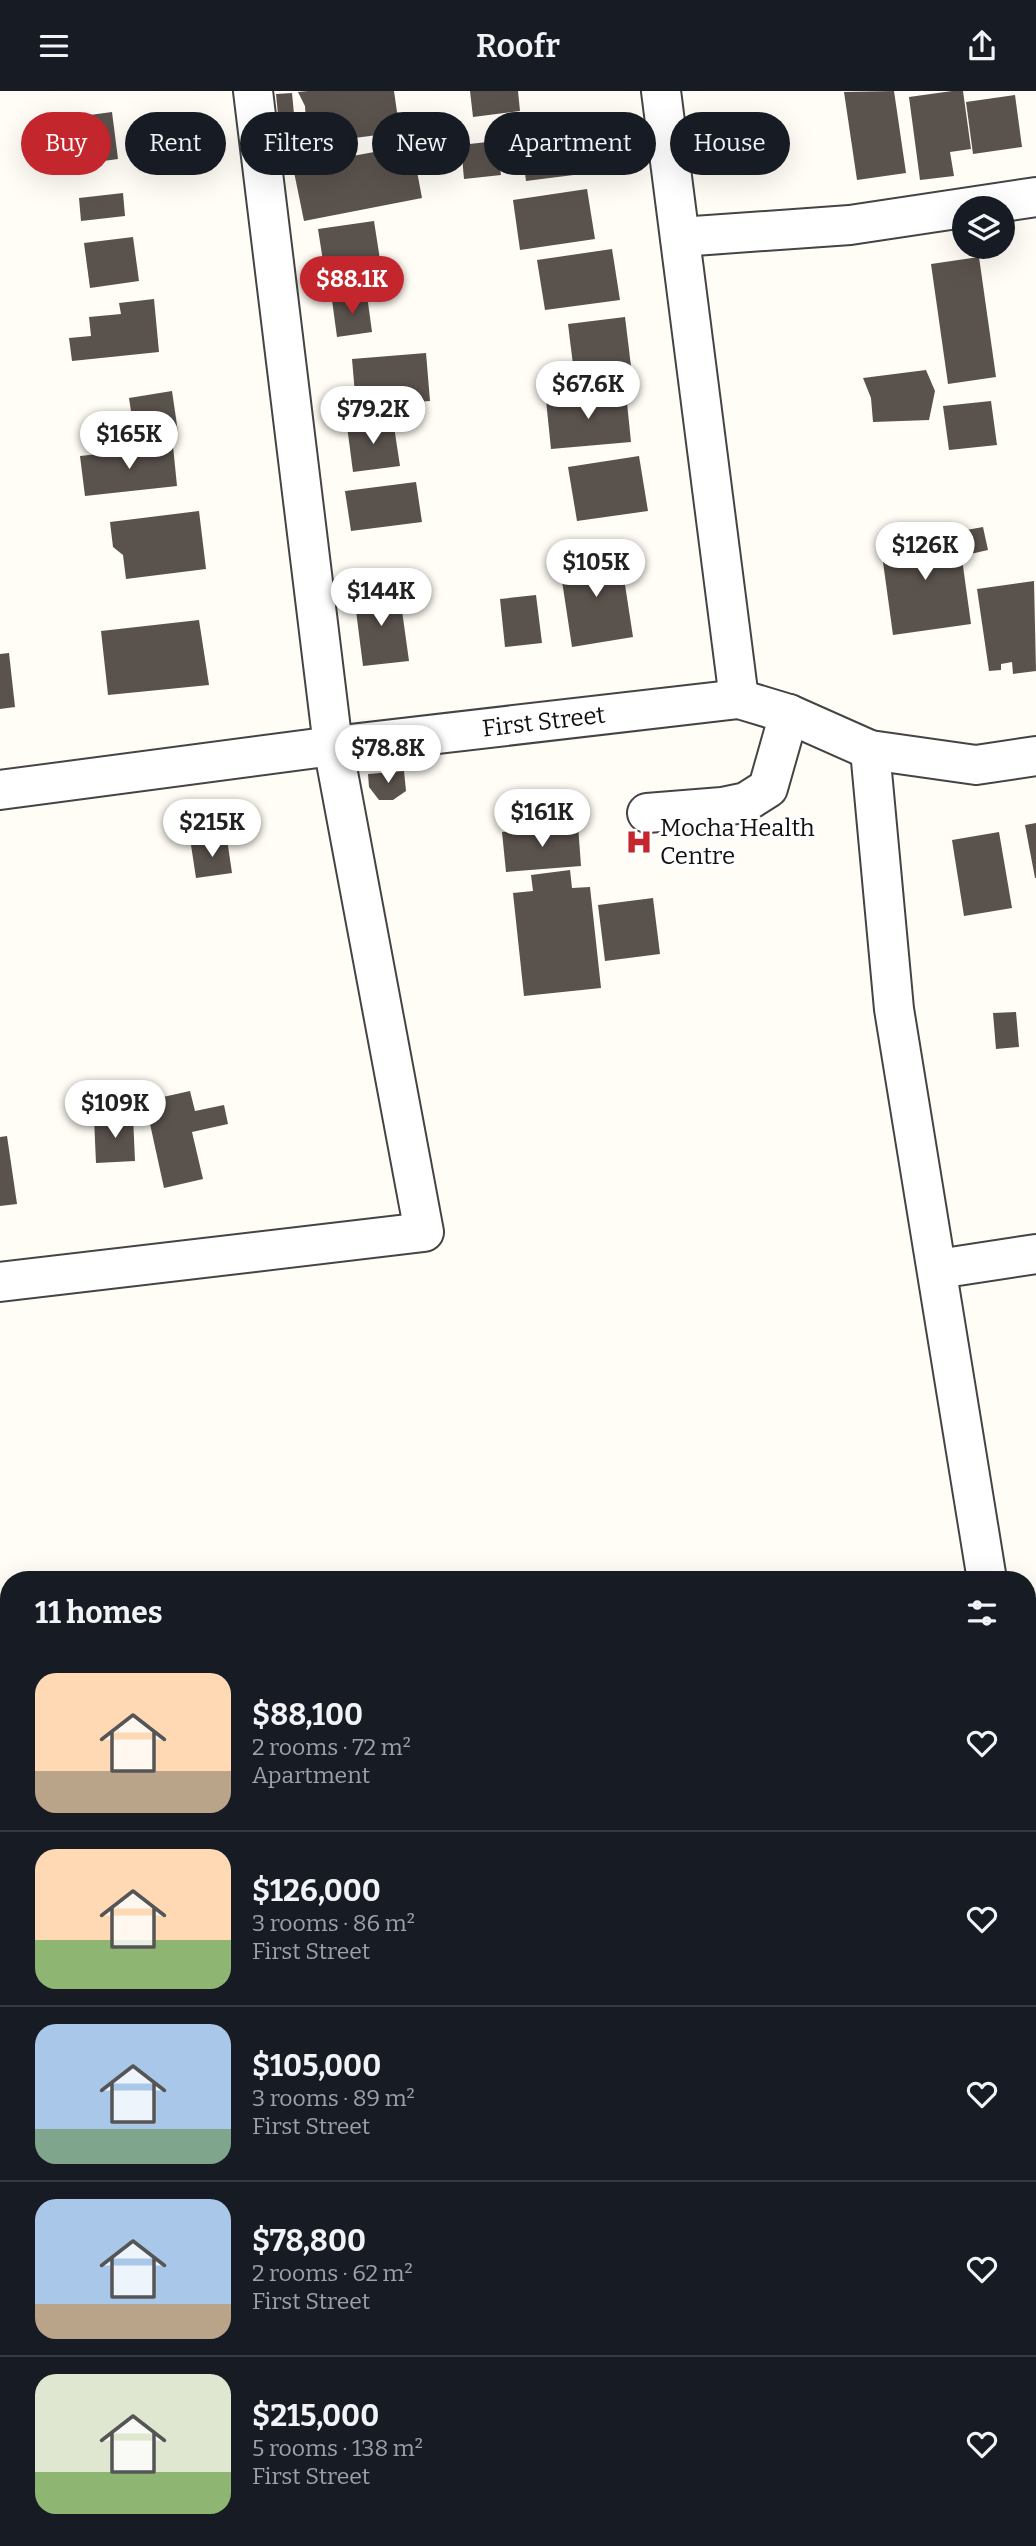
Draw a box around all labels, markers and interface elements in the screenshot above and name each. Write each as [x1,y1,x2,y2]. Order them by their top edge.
icon: menu [35,27,73,65]
text: Roofr [476,27,560,65]
icon: share [963,27,1001,65]
chip: Buy [21,112,111,175]
chip: Rent [125,112,226,175]
chip: Filters [240,112,358,175]
chip: New [372,112,470,175]
chip: Apartment [484,112,656,175]
chip: House [670,112,790,175]
map controls [952,196,1015,259]
button: layers [952,196,1015,259]
pin: $88.1K [295,257,409,316]
text: $88.1K [316,265,388,293]
pin: $67.6K [531,361,645,421]
text: $67.6K [552,370,624,398]
pin: $79.2K [316,387,430,446]
text: $79.2K [336,395,410,423]
pin: $165K [80,411,178,471]
text: $165K [96,420,162,448]
pin: $126K [876,523,974,582]
text: $126K [892,531,958,559]
pin: $105K [547,539,645,599]
text: $105K [562,548,630,576]
pin: $144K [332,568,430,628]
text: $144K [347,577,415,605]
street label: First Street [481,701,607,743]
pin: $78.8K [331,725,445,785]
text: $78.8K [351,734,425,762]
pin: $161K [493,789,591,849]
text: $161K [510,798,574,826]
pin: $215K [163,799,261,859]
text: $215K [179,808,245,836]
place label: Mocha Health Centre [660,814,815,870]
hospital icon: Mocha Health Centre [624,827,654,857]
pin: $109K [66,1081,164,1140]
text: $109K [81,1089,149,1117]
icon: filters [963,1594,1001,1632]
text: 11 homes [35,1595,163,1631]
text: $88,100 [252,1697,363,1733]
icon: home [91,1701,175,1785]
icon: heart [963,1724,1001,1762]
text: 2 rooms · 72 m² [252,1733,411,1761]
text: Apartment [252,1761,370,1789]
text: $126,000 [252,1873,381,1909]
icon: home [91,1877,175,1961]
icon: heart [963,1900,1001,1938]
text: 3 rooms · 86 m² [252,1909,415,1937]
text: First Street [252,1937,370,1965]
text: $105,000 [252,2048,381,2084]
icon: home [91,2052,175,2136]
icon: heart [963,2075,1001,2113]
text: 3 rooms · 89 m² [252,2084,415,2112]
text: First Street [252,2112,370,2140]
text: $78,800 [252,2223,366,2259]
icon: home [91,2227,175,2311]
icon: heart [963,2250,1001,2288]
text: 2 rooms · 62 m² [252,2259,413,2287]
text: First Street [252,2287,370,2315]
text: $215,000 [252,2398,379,2434]
icon: home [91,2402,175,2486]
icon: heart [963,2425,1001,2463]
text: 5 rooms · 138 m² [252,2434,423,2462]
text: First Street [252,2462,370,2490]

